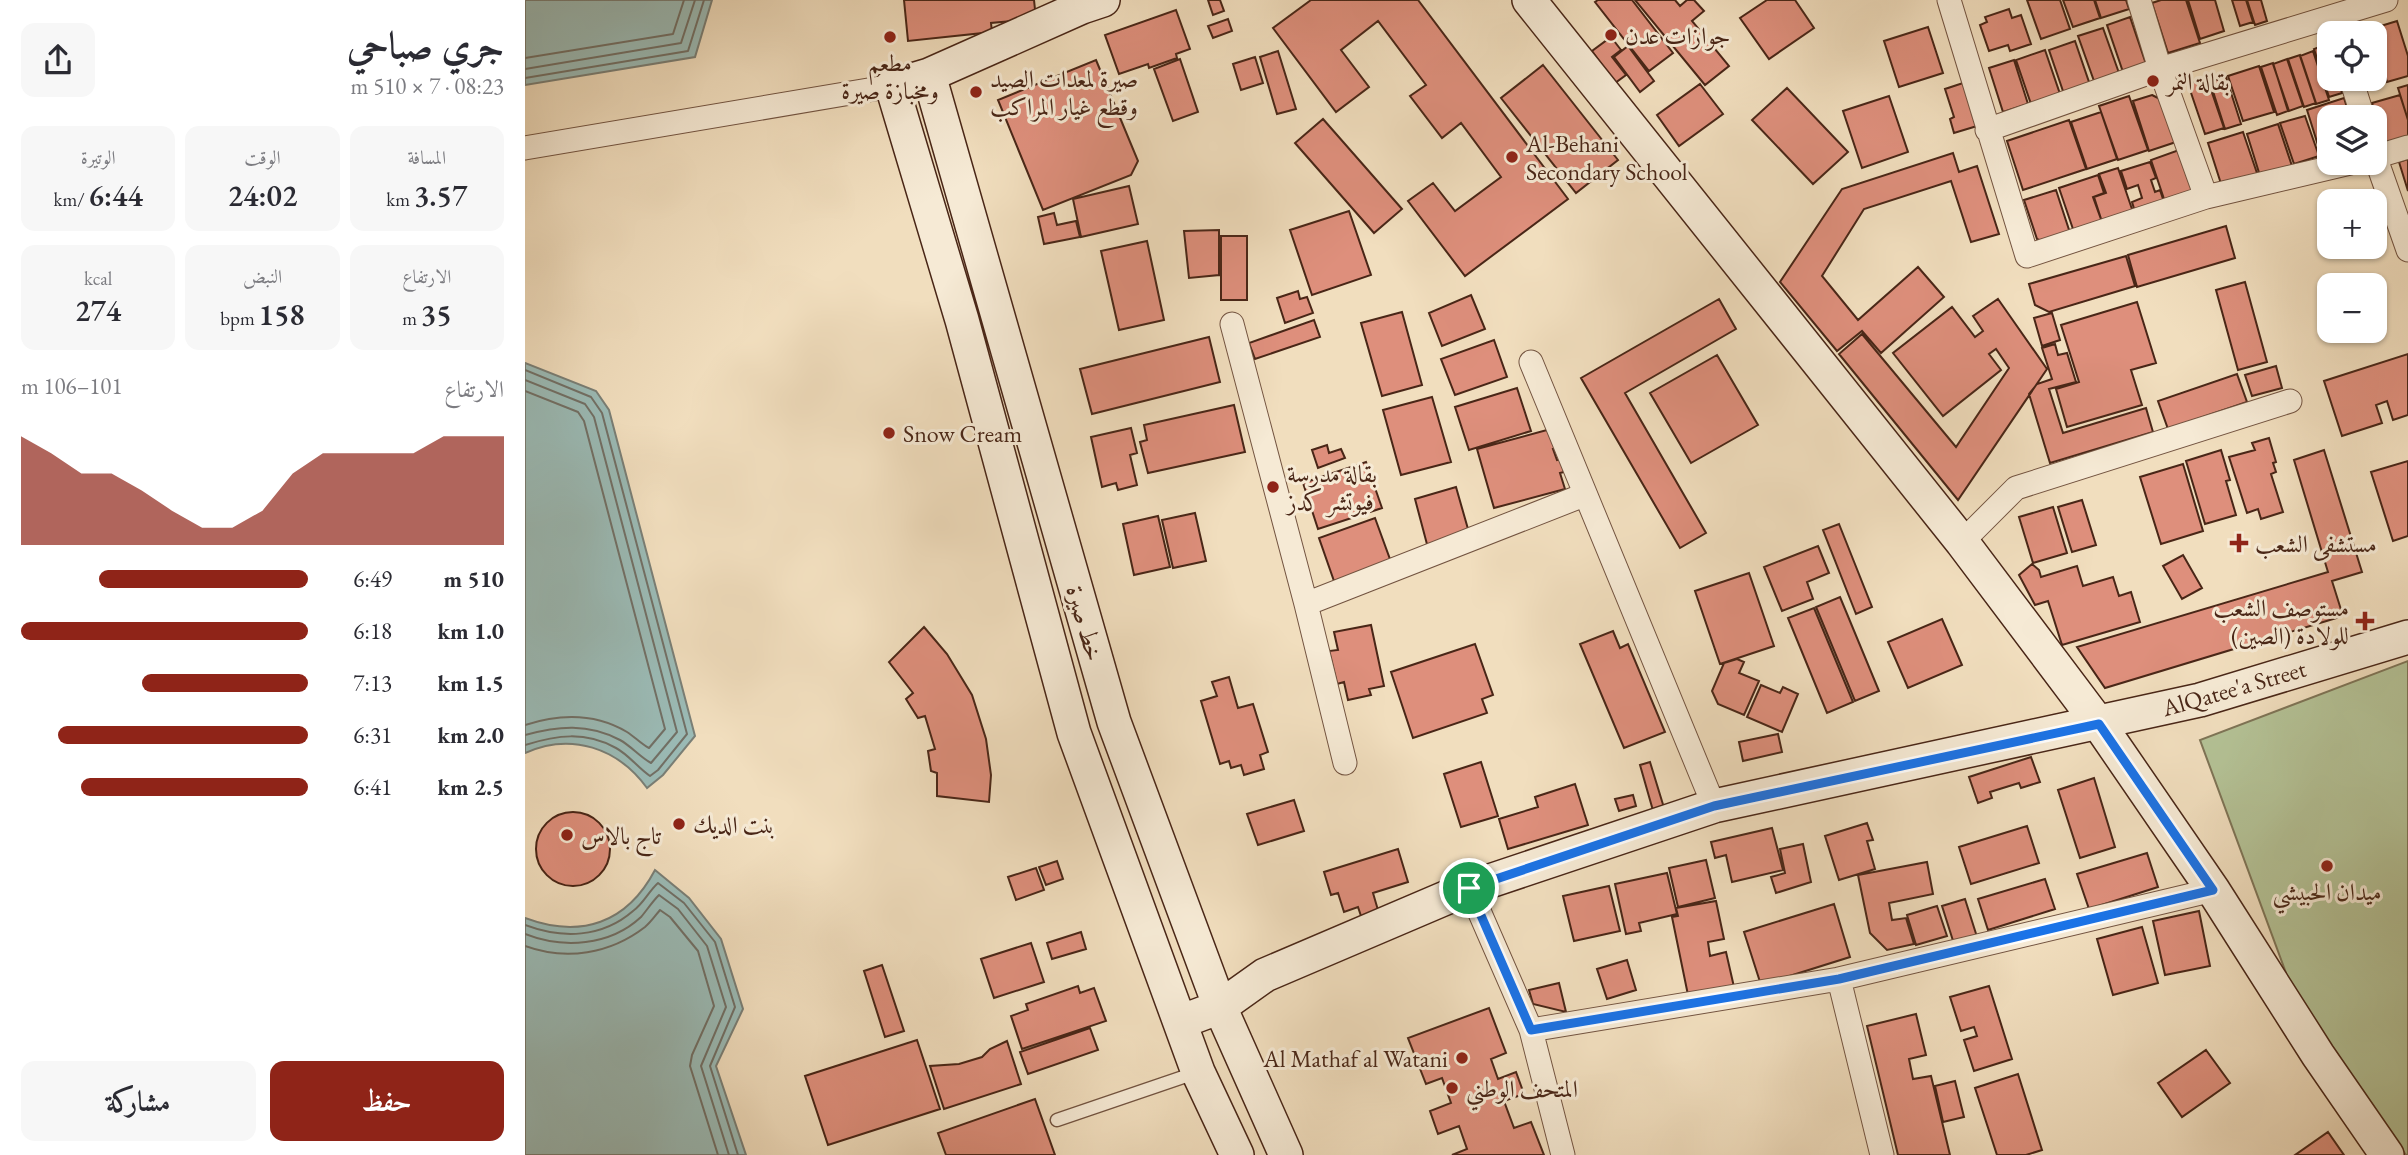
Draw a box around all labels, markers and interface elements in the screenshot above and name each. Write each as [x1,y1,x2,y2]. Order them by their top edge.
text: جري صباحي [347,20,504,69]
place label: جوازات عدن [1625,20,1730,51]
map controls [2317,21,2387,343]
button: locate [2317,21,2387,91]
button: share [21,23,95,97]
marker: جوازات عدن [1603,27,1619,43]
marker: مطعم ومخبازة صيرة [882,29,898,45]
place label: مطعم ومخبازة صيرة [841,47,939,106]
place label: صيرة لمعدات الصيد وقطع غيار المراكب [990,63,1138,129]
place label: بقالة النمر [2164,66,2230,97]
text: 08:23 · 7 × 510 m [351,71,504,101]
marker: بقالة النمر [2145,73,2161,89]
marker: صيرة لمعدات الصيد وقطع غيار المراكب [968,84,984,100]
button: layers [2317,105,2387,175]
place label: Al-Behani Secondary School [1525,128,1688,187]
text: الوتيرة [81,145,116,170]
text: الوقت [244,145,281,170]
text: المسافة [407,145,446,170]
marker: Al-Behani Secondary School [1504,149,1520,165]
text: 6:44 [89,176,143,215]
text: 24:02 [228,176,297,215]
text: 3.57 [414,176,467,215]
text: /km [53,187,89,212]
text: km [386,187,414,212]
button: + [2317,189,2387,259]
text: النبض [243,264,282,289]
text: الارتفاع [402,264,451,289]
text: kcal [84,266,112,291]
button: − [2317,273,2387,343]
text: 274 [75,291,121,330]
text: 158 [259,295,305,334]
text: 35 [421,295,452,334]
text: bpm [220,306,259,331]
text: m [402,306,421,331]
text: 101–106 m [21,371,122,401]
text: الارتفاع [444,374,504,404]
place label: Snow Cream [903,418,1023,449]
marker: Snow Cream [881,425,897,441]
place label: بقالة مدرسة فيوتشر كدز [1285,458,1377,518]
marker: بقالة مدرسة فيوتشر كدز [1265,479,1281,495]
place label: مستشفى الشعب [2255,528,2377,561]
marker: مستشفى الشعب [2229,533,2249,553]
text: 6:49 [353,564,392,594]
text: 510 m [443,564,504,594]
street label: خط صيرة [1059,582,1111,664]
place label: مستوصف الشعب (الصين) للولادة [2213,592,2349,651]
marker: مستوصف الشعب (الصين) للولادة [2355,611,2375,631]
text: 6:18 [353,616,392,646]
text: 1.0 km [437,616,504,646]
street label: AlQatee'a Street [2158,653,2310,724]
text: 7:13 [353,668,392,698]
text: 1.5 km [437,668,504,698]
text: 6:31 [353,720,392,750]
text: 2.0 km [437,720,504,750]
text: 6:41 [353,772,392,802]
text: 2.5 km [437,772,504,802]
place label: بنت الديك [693,809,775,840]
marker: بنت الديك [671,816,687,832]
place label: تاج بالاس [581,820,661,857]
marker: تاج بالاس [559,827,575,843]
pin [1439,858,1499,918]
marker: ميدان الحبيشي [2319,858,2335,874]
icon: arrive [1450,869,1488,907]
place label: ميدان الحبيشي [2273,876,2381,914]
place label: Al Mathaf al Watani [1262,1043,1448,1074]
marker: Al Mathaf al Watani [1454,1050,1470,1066]
button: مشاركة [21,1061,256,1141]
button: حفظ [270,1061,504,1141]
place label: المتحف الوطني [1466,1073,1578,1111]
marker: المتحف الوطني [1444,1080,1460,1096]

